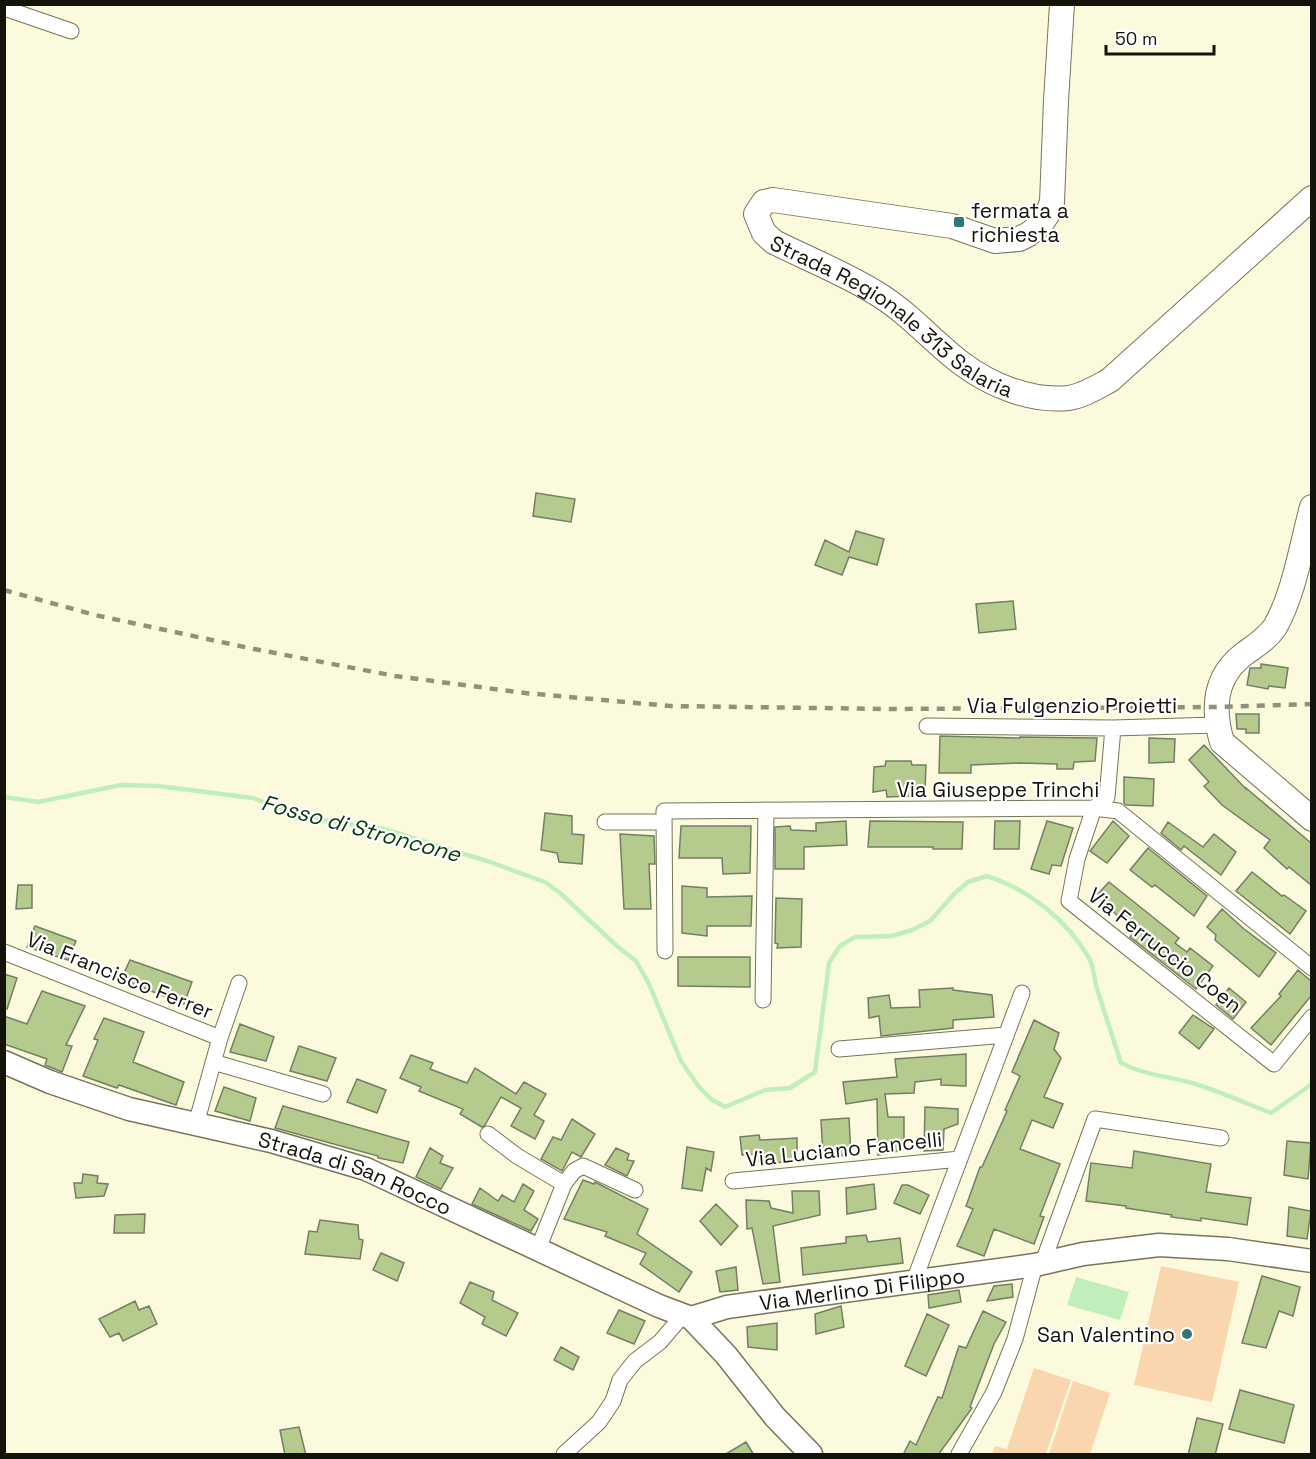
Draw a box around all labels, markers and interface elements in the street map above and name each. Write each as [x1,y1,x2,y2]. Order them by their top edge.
scale bar [1106,18,1214,56]
text: 50 m [1115,27,1157,50]
place label: fermata a richiesta [971,197,1069,248]
marker: fermata a richiesta [952,215,966,229]
street label: Strada Regionale 313 Salaria [766,229,1017,403]
street label: Via Fulgenzio Proietti [967,692,1177,719]
street label: Via Giuseppe Trinchi [897,776,1099,803]
water label: Fosso di Stroncone [258,788,464,868]
street label: Via Ferruccio Coen [1082,881,1248,1019]
street label: Via Francisco Ferrer [23,925,217,1025]
street label: Strada di San Rocco [256,1125,456,1221]
street label: Via Luciano Fancelli [744,1125,944,1173]
street label: Via Merlino Di Filippo [758,1261,967,1316]
place label: San Valentino [1037,1321,1175,1348]
marker: San Valentino [1180,1327,1194,1341]

